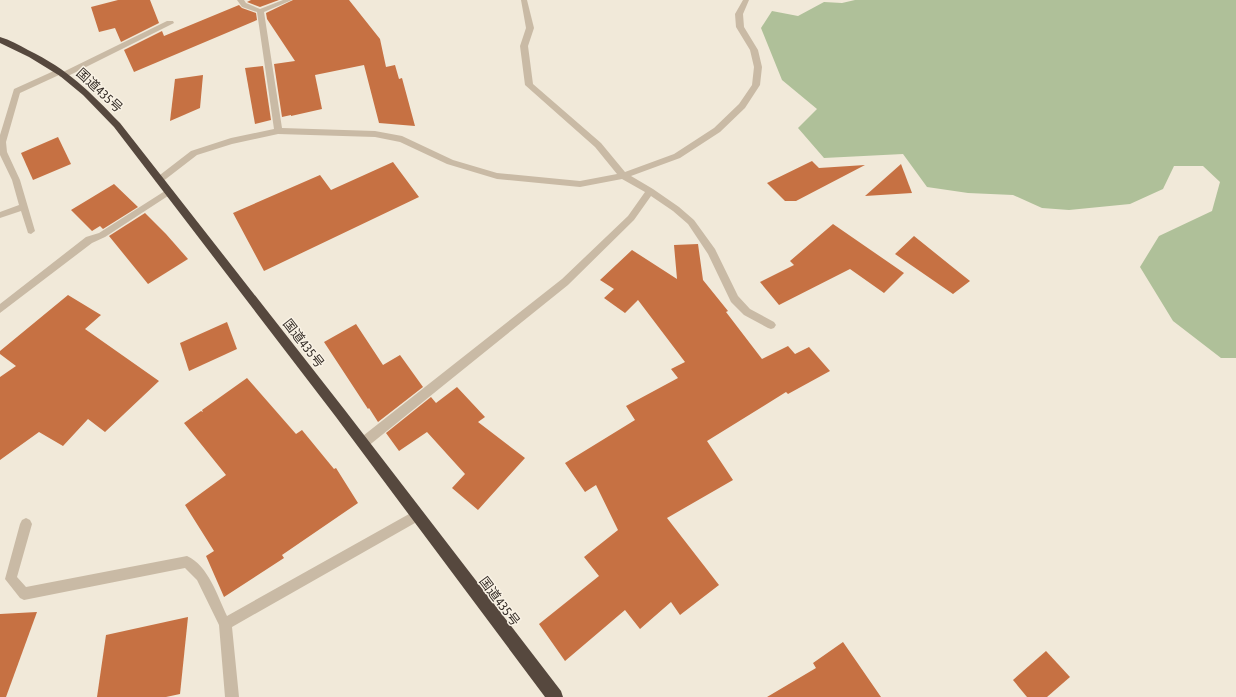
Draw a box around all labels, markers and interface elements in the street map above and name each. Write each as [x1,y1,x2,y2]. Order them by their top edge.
street label: 国道435号 [74,65,126,115]
street label: 国道435号 [280,316,327,371]
street label: 国道435号 [476,574,523,629]

